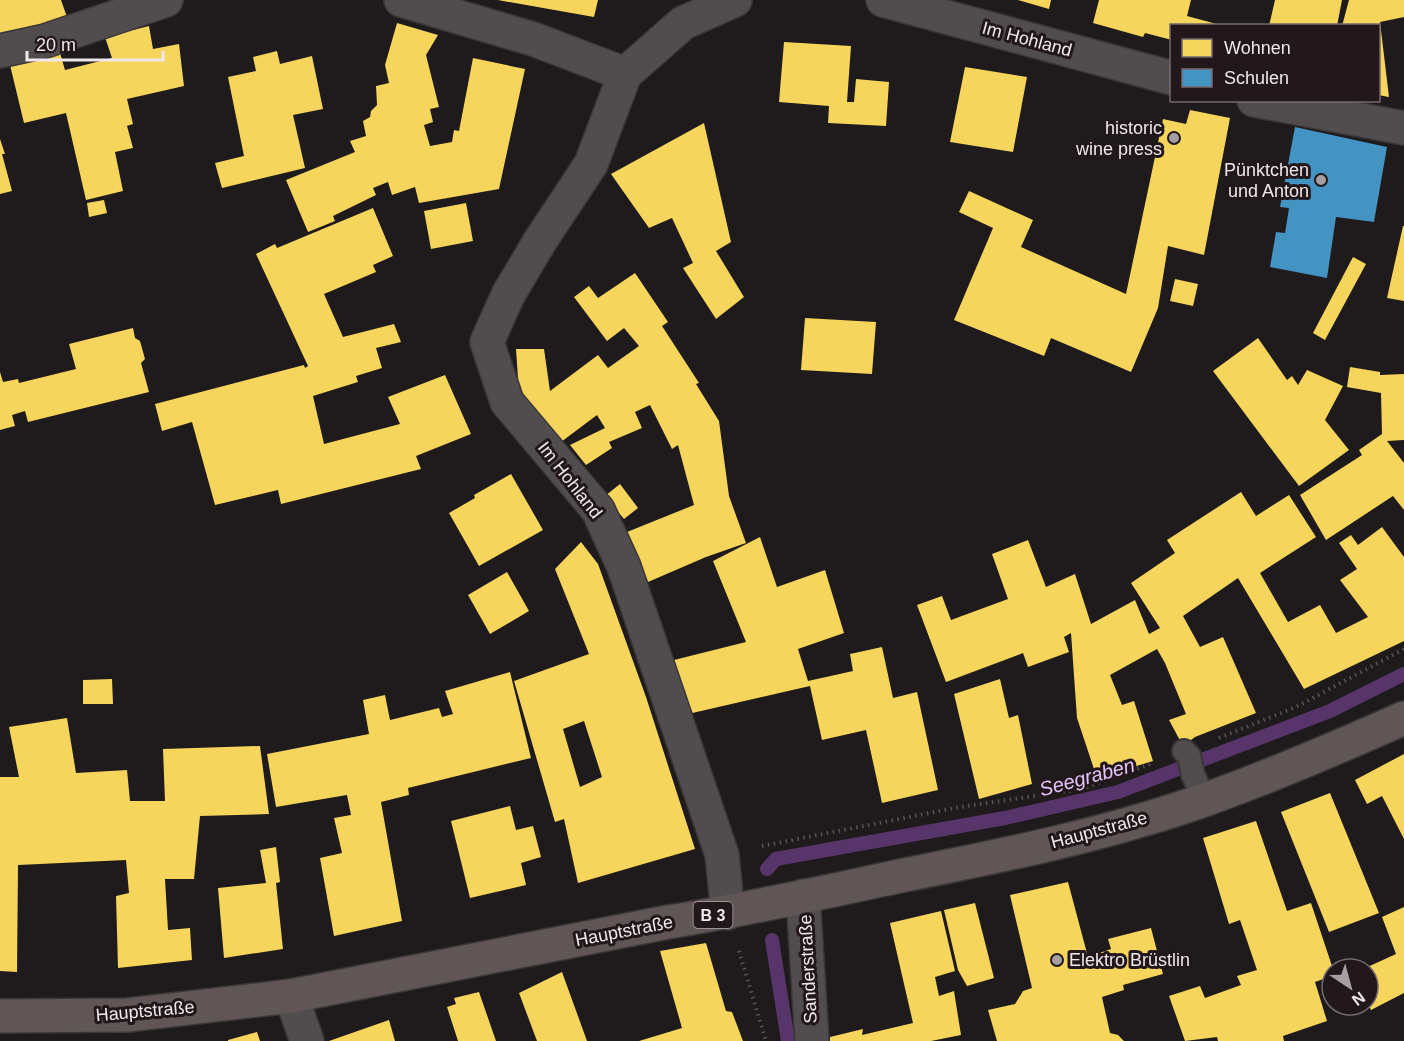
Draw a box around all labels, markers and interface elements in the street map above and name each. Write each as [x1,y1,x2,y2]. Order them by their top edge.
street label: Im Hohland [980,17,1074,61]
scale bar [27,24,164,62]
legend [1170,24,1380,102]
text: 20 m [36,35,76,55]
text: Wohnen [1224,38,1291,58]
text: Schulen [1224,68,1289,88]
place label: historic wine press [1075,118,1162,159]
marker: historic wine press [1167,131,1181,145]
place label: Pünktchen und Anton [1224,160,1309,201]
marker: Pünktchen und Anton [1314,173,1328,187]
street label: Im Hohland [534,438,606,522]
water label: Seegraben [1037,754,1137,800]
street label: Hauptstraße [1049,808,1149,852]
road number: B 3 [694,902,732,928]
street label: Hauptstraße [573,912,675,950]
street label: Sanderstraße [795,914,821,1024]
place label: Elektro Brüstlin [1069,950,1190,970]
marker: Elektro Brüstlin [1050,953,1064,967]
north arrow [1320,957,1380,1017]
text: N [1349,988,1368,1009]
street label: Hauptstraße [95,997,195,1025]

